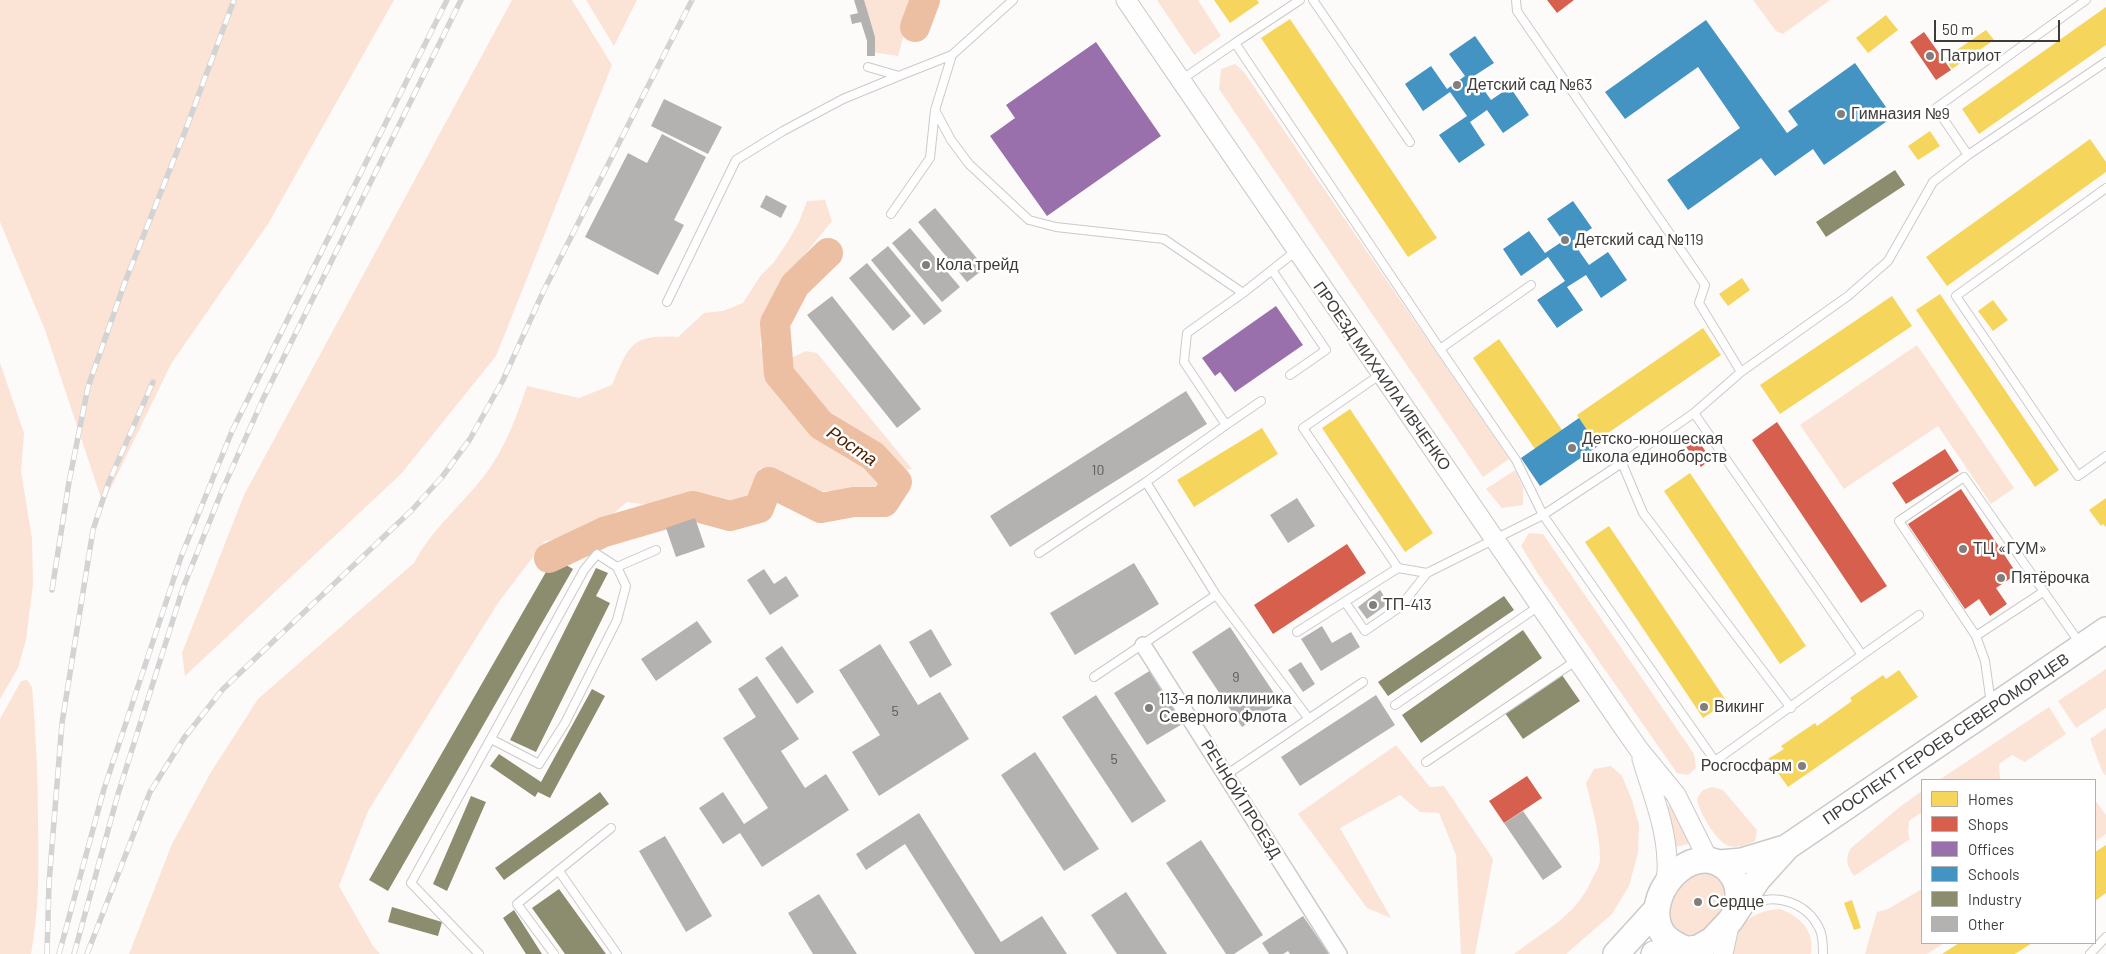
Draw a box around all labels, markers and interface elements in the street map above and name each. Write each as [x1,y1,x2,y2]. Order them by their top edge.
scale bar [1936,10,2062,42]
text: 50 m [1942,20,1974,38]
place label: Патриот [1940,46,2001,66]
marker: Патриот [1924,50,1936,62]
place label: Детский сад №63 [1467,75,1593,95]
marker: Детский сад №63 [1451,79,1463,91]
place label: Гимназия №9 [1851,104,1950,124]
marker: Гимназия №9 [1835,108,1847,120]
place label: Детский сад №119 [1575,230,1704,250]
marker: Детский сад №119 [1559,234,1571,246]
place label: Кола трейд [936,255,1019,275]
marker: Кола трейд [920,259,932,271]
street label: ПРОЕЗД МИХАИЛА ИВЧЕНКО [1309,278,1455,474]
water label: Роста [823,421,881,471]
place label: Детско-юношеская школа единоборств [1582,429,1727,467]
marker: Детско-юношеская школа единоборств [1566,442,1578,454]
house number: 10 [1092,462,1104,478]
place label: ТЦ «ГУМ» [1973,539,2047,559]
marker: ТЦ «ГУМ» [1957,543,1969,555]
place label: Пятёрочка [2011,568,2089,588]
marker: Пятёрочка [1995,572,2007,584]
place label: ТП-413 [1383,595,1432,615]
marker: ТП-413 [1367,599,1379,611]
street label: ПРОСПЕКТ ГЕРОЕВ СЕВЕРОМОРЦЕВ [1819,649,2073,829]
house number: 9 [1232,669,1240,685]
place label: 113-я поликлиника Северного Флота [1159,689,1292,727]
place label: Викинг [1714,697,1764,717]
marker: Викинг [1698,701,1710,713]
marker: 113-я поликлиника Северного Флота [1143,702,1155,714]
house number: 5 [891,703,899,719]
street label: РЕЧНОЙ ПРОЕЗД [1197,736,1285,862]
house number: 5 [1110,751,1118,767]
place label: Росгосфарм [1701,756,1792,776]
marker: Росгосфарм [1796,760,1808,772]
legend [1921,779,2096,944]
text: Homes [1968,790,2013,808]
text: Shops [1968,815,2008,833]
text: Offices [1968,840,2014,858]
text: Schools [1968,865,2020,883]
text: Industry [1968,890,2022,908]
place label: Сердце [1708,892,1764,912]
marker: Сердце [1692,896,1704,908]
text: Other [1968,915,2004,933]

